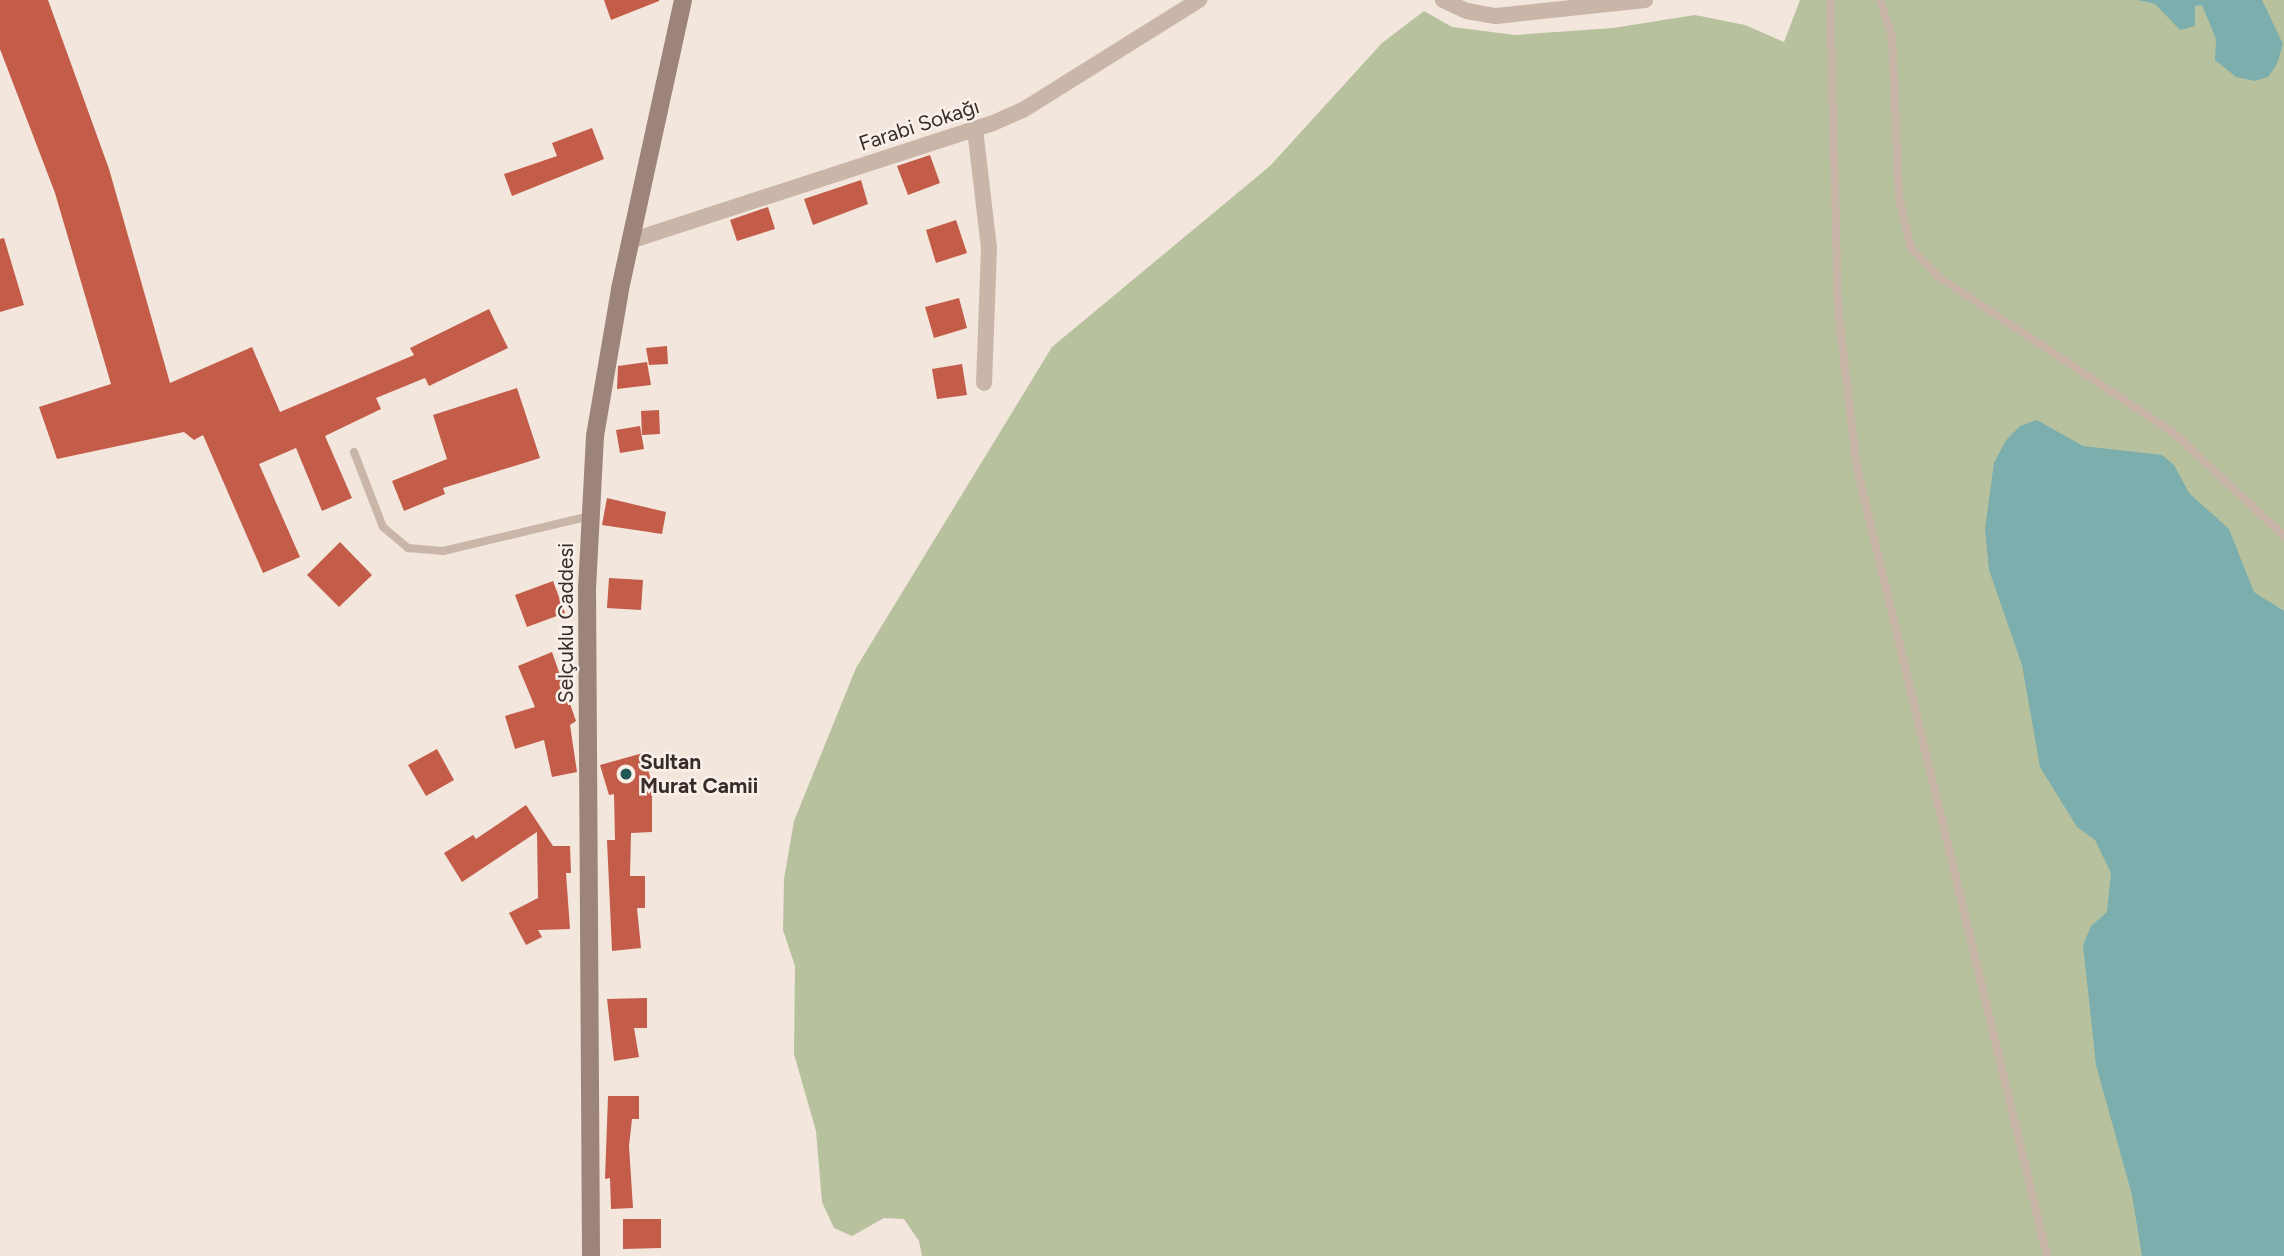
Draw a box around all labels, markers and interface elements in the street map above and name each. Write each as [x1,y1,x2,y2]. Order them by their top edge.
street label: Farabi Sokağı [856,94,982,156]
street label: Selçuklu Caddesi [553,543,579,703]
place label: Sultan Murat Camii [640,749,758,799]
marker: Sultan Murat Camii [618,766,634,782]

